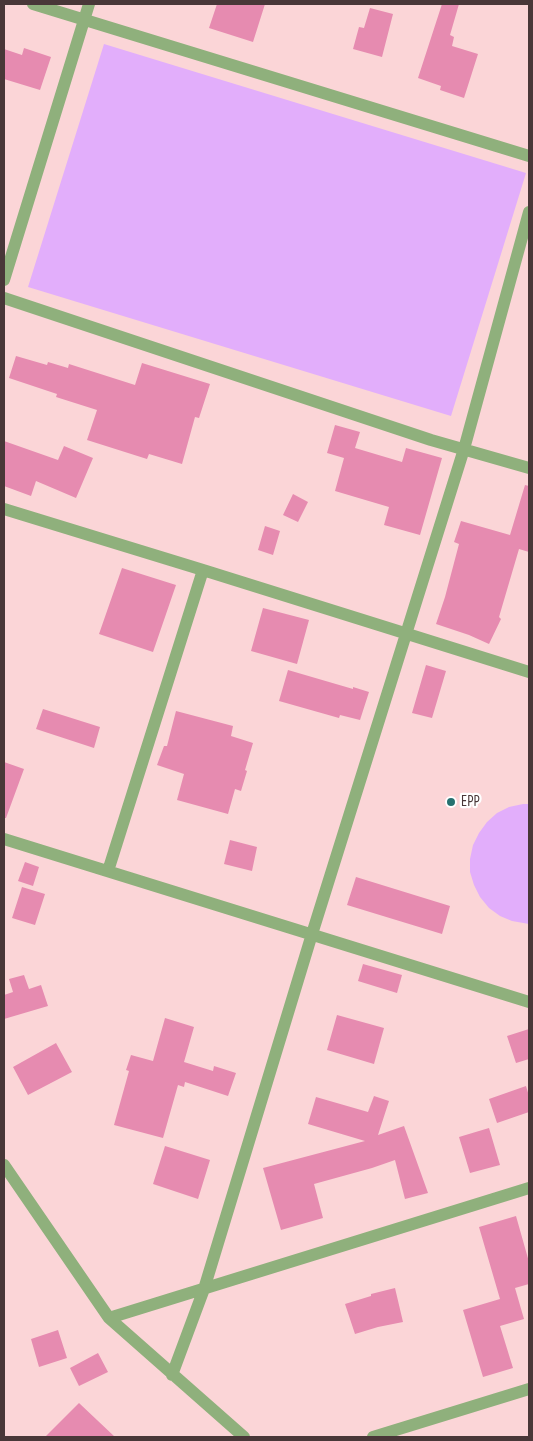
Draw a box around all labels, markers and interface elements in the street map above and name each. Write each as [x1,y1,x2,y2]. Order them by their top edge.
place label: EPP [461,793,480,811]
marker: EPP [445,796,457,808]

